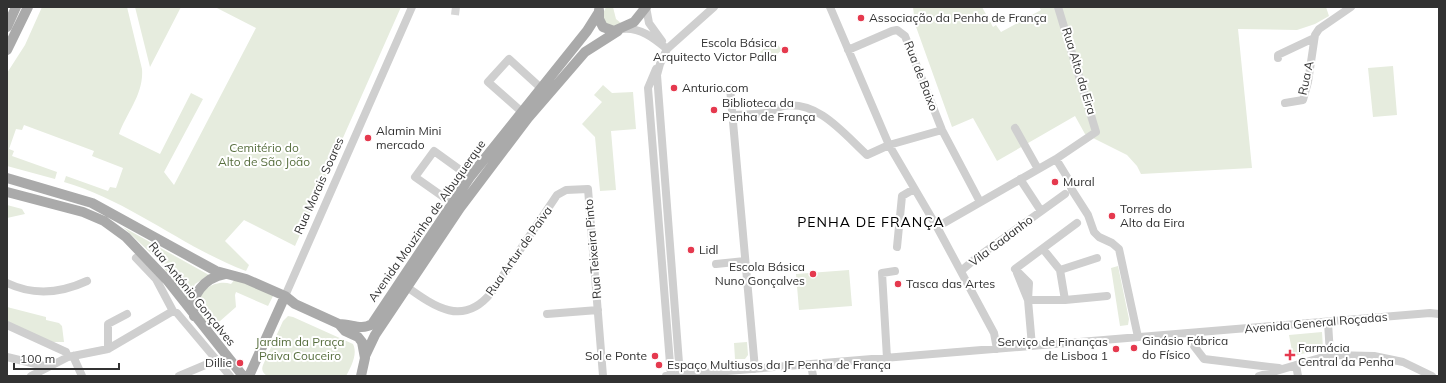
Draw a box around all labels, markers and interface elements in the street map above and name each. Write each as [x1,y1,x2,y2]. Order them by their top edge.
place label: Associação da Penha de França [869,10,1047,25]
marker: Associação da Penha de França [856,13,866,23]
street label: Rua Alto da Eira [1059,25,1100,116]
place label: Escola Básica Arquitecto Victor Palla [653,35,777,64]
street label: Rua de Baixo [901,39,942,113]
marker: Escola Básica Arquitecto Victor Palla [780,45,790,55]
street label: Rua A [1295,59,1316,96]
place label: Anturio.com [682,80,748,95]
marker: Anturio.com [669,83,679,93]
place label: Biblioteca da Penha de França [722,95,816,124]
marker: Biblioteca da Penha de França [709,105,719,115]
place label: Alamin Mini mercado [376,123,442,152]
marker: Alamin Mini mercado [363,133,373,143]
street label: Rua Morais Soares [290,135,347,237]
street label: Avenida Mouzinho de Albuquerque [365,137,488,305]
park label: Cemitério do Alto de São João [218,140,310,169]
place label: Mural [1063,174,1095,189]
marker: Mural [1050,177,1060,187]
street label: Rua Teixeira Pinto [581,198,604,300]
place label: Torres do Alto da Eira [1120,201,1185,230]
street label: Rua Artur de Paiva [482,203,555,298]
marker: Torres do Alto da Eira [1107,211,1117,221]
street label: Vila Gadanho [966,212,1036,269]
district label: PENHA DE FRANÇA [797,213,945,231]
street label: Rua António Gonçalves [146,239,239,349]
place label: Lidl [699,242,718,257]
marker: Lidl [686,245,696,255]
place label: Escola Básica Nuno Gonçalves [715,259,805,288]
marker: Escola Básica Nuno Gonçalves [808,269,818,279]
place label: Tasca das Artes [906,276,995,291]
marker: Tasca das Artes [893,279,903,289]
street label: Avenida General Roçadas [1244,309,1388,336]
place label: Ginásio Fábrica do Físico [1142,333,1228,362]
park label: Jardim da Praça Paiva Couceiro [256,334,344,363]
place label: Serviço de Finanças de Lisboa 1 [997,334,1108,363]
place label: Farmácia Central da Penha [1298,340,1394,369]
marker: Ginásio Fábrica do Físico [1129,343,1139,353]
marker: Serviço de Finanças de Lisboa 1 [1111,344,1121,354]
scale bar [14,345,119,371]
place label: Sol e Ponte [585,348,647,363]
marker: Farmácia Central da Penha [1285,350,1295,360]
text: 100 m [20,351,55,366]
marker: Sol e Ponte [650,351,660,361]
place label: Dillie [205,355,232,370]
place label: Espaço Multiusos da JF Penha de França [667,357,891,372]
marker: Dillie [235,358,245,368]
marker: Espaço Multiusos da JF Penha de França [654,360,664,370]

